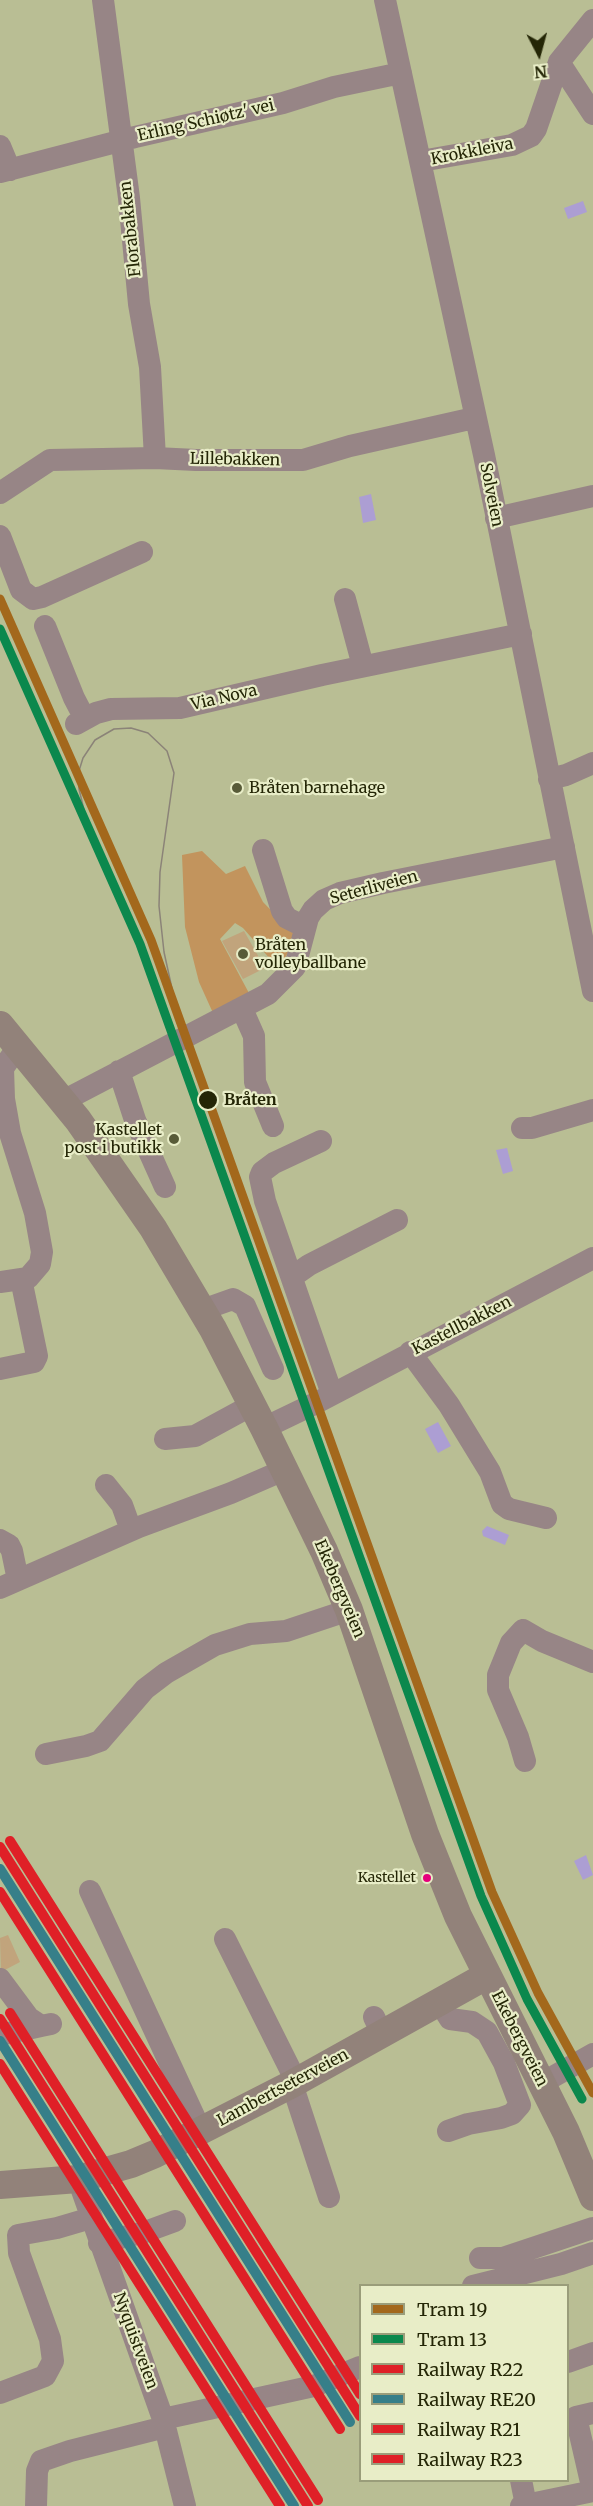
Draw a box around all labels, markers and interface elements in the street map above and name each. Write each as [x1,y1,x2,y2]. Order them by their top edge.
north arrow [509,24,569,84]
text: N [534,61,548,83]
street label: Erling Schiøtz' vei [136,96,276,146]
street label: Krokkleiva [429,135,515,169]
street label: Florabakken [116,180,146,278]
street label: Lillebakken [190,450,280,470]
street label: Solveien [475,461,507,529]
street label: Via Nova [189,681,259,715]
place label: Bråten barnehage [249,778,385,798]
marker: Bråten barnehage [230,781,244,795]
street label: Seterliveien [328,867,420,909]
place label: Bråten volleyballbane [255,935,366,973]
marker: Bråten volleyballbane [236,947,250,961]
marker: Bråten [197,1089,219,1111]
place label: Bråten [224,1090,277,1110]
place label: Kastellet post i butikk [64,1120,162,1158]
marker: Kastellet post i butikk [167,1132,181,1146]
street label: Kastellbakken [409,1293,515,1359]
street label: Ekebergveien [310,1537,368,1641]
place label: Kastellet [358,1870,416,1886]
marker: Kastellet [421,1872,433,1884]
street label: Ekebergveien [487,1988,551,2090]
street label: Lambertseterveien [214,2045,352,2131]
legend [359,2284,569,2482]
street label: Nyquistveien [109,2290,161,2392]
text: Tram 19 [417,2298,487,2321]
text: Tram 13 [417,2328,487,2351]
text: Railway R22 [417,2358,523,2381]
text: Railway RE20 [417,2388,536,2411]
text: Railway R21 [417,2418,521,2441]
text: Railway R23 [417,2448,523,2471]

